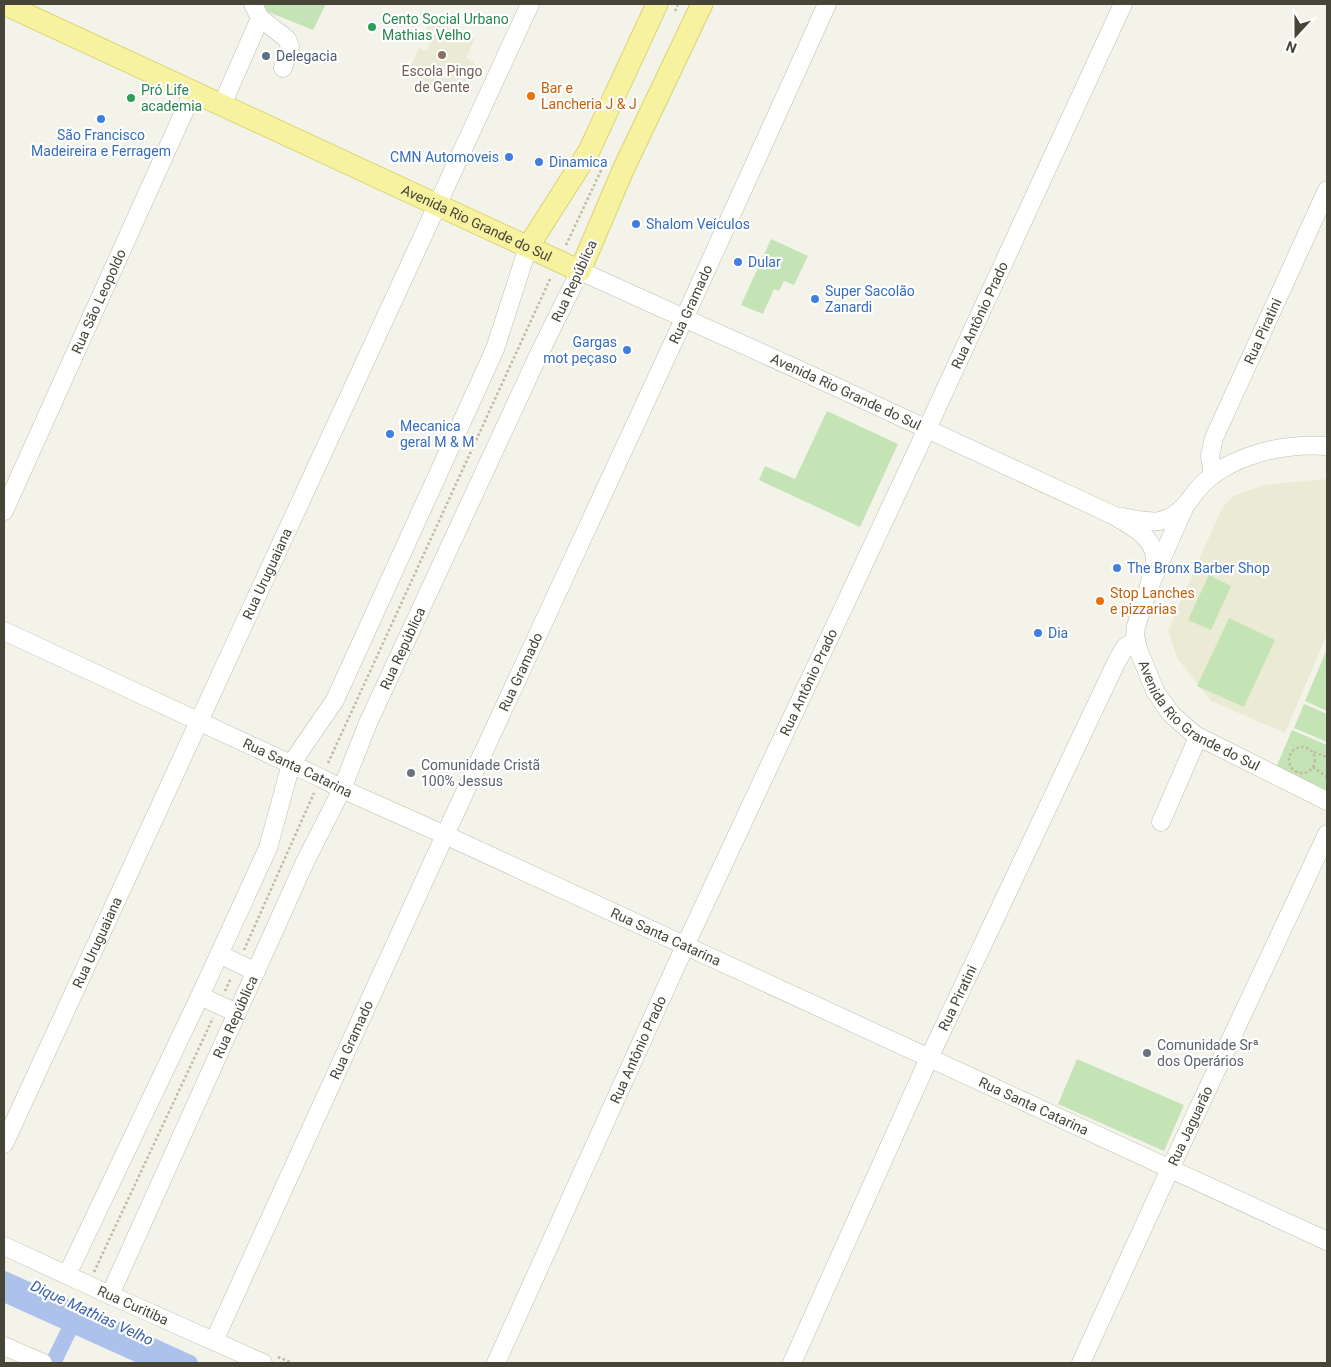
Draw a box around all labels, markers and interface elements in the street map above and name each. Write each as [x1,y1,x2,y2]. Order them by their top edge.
north arrow [1271,10,1321,60]
place label: Cento Social Urbano Mathias Velho [382,11,509,43]
marker: Cento Social Urbano Mathias Velho [366,21,378,33]
text: N [1284,38,1299,56]
place label: Delegacia [276,48,337,64]
marker: Escola Pingo de Gente [436,49,448,61]
marker: Delegacia [260,50,272,62]
place label: Escola Pingo de Gente [402,63,482,95]
place label: Bar e Lancheria J & J [541,80,637,112]
place label: Pró Life academia [141,82,202,114]
marker: Bar e Lancheria J & J [525,90,537,102]
marker: Pró Life academia [125,92,137,104]
marker: São Francisco Madeireira e Ferragem [95,113,107,125]
place label: São Francisco Madeireira e Ferragem [31,127,171,159]
place label: CMN Automoveis [390,149,499,165]
marker: CMN Automoveis [503,151,515,163]
place label: Dinamica [549,154,608,170]
marker: Dinamica [533,156,545,168]
street label: Avenida Rio Grande do Sul [399,181,554,265]
place label: Shalom Veículos [646,216,750,232]
marker: Shalom Veículos [630,218,642,230]
street label: Rua República [548,237,600,325]
street label: Rua São Leopoldo [68,247,129,356]
place label: Dular [748,254,781,270]
marker: Dular [732,256,744,268]
street label: Rua Antônio Prado [948,259,1011,371]
street label: Rua Gramado [666,262,715,346]
place label: Super Sacolão Zanardi [825,283,915,315]
marker: Super Sacolão Zanardi [809,293,821,305]
street label: Rua Piratini [1241,296,1285,367]
place label: Gargas mot peçaso [543,334,617,366]
marker: Gargas mot peçaso [621,344,633,356]
street label: Avenida Rio Grande do Sul [768,350,924,433]
place label: Mecanica geral M & M [400,418,474,450]
marker: Mecanica geral M & M [384,428,396,440]
street label: Rua Uruguaiana [239,526,295,622]
place label: The Bronx Barber Shop [1127,560,1270,576]
marker: The Bronx Barber Shop [1111,562,1123,574]
place label: Stop Lanches e pizzarias [1110,585,1195,617]
marker: Stop Lanches e pizzarias [1094,595,1106,607]
street label: Rua República [377,605,429,692]
place label: Dia [1048,625,1068,641]
street label: Rua Antônio Prado [777,626,840,738]
marker: Dia [1032,627,1044,639]
street label: Rua Gramado [495,630,546,714]
street label: Avenida Rio Grande do Sul [1135,658,1262,774]
street label: Rua Santa Catarina [240,735,355,801]
place label: Comunidade Cristã 100% Jessus [421,757,540,789]
marker: Comunidade Cristã 100% Jessus [405,767,417,779]
street label: Rua Uruguaiana [69,894,125,991]
street label: Rua Santa Catarina [608,904,723,969]
street label: Rua Piratini [935,962,980,1033]
street label: Rua República [210,973,261,1061]
street label: Rua Antônio Prado [607,993,669,1106]
street label: Rua Gramado [327,998,376,1082]
place label: Comunidade Srª dos Operários [1157,1037,1259,1069]
marker: Comunidade Srª dos Operários [1141,1047,1153,1059]
street label: Rua Santa Catarina [976,1074,1091,1138]
street label: Rua Jaguarão [1165,1084,1216,1168]
water label: Dique Mathias Velho [28,1277,156,1349]
street label: Rua Curitiba [95,1282,171,1328]

